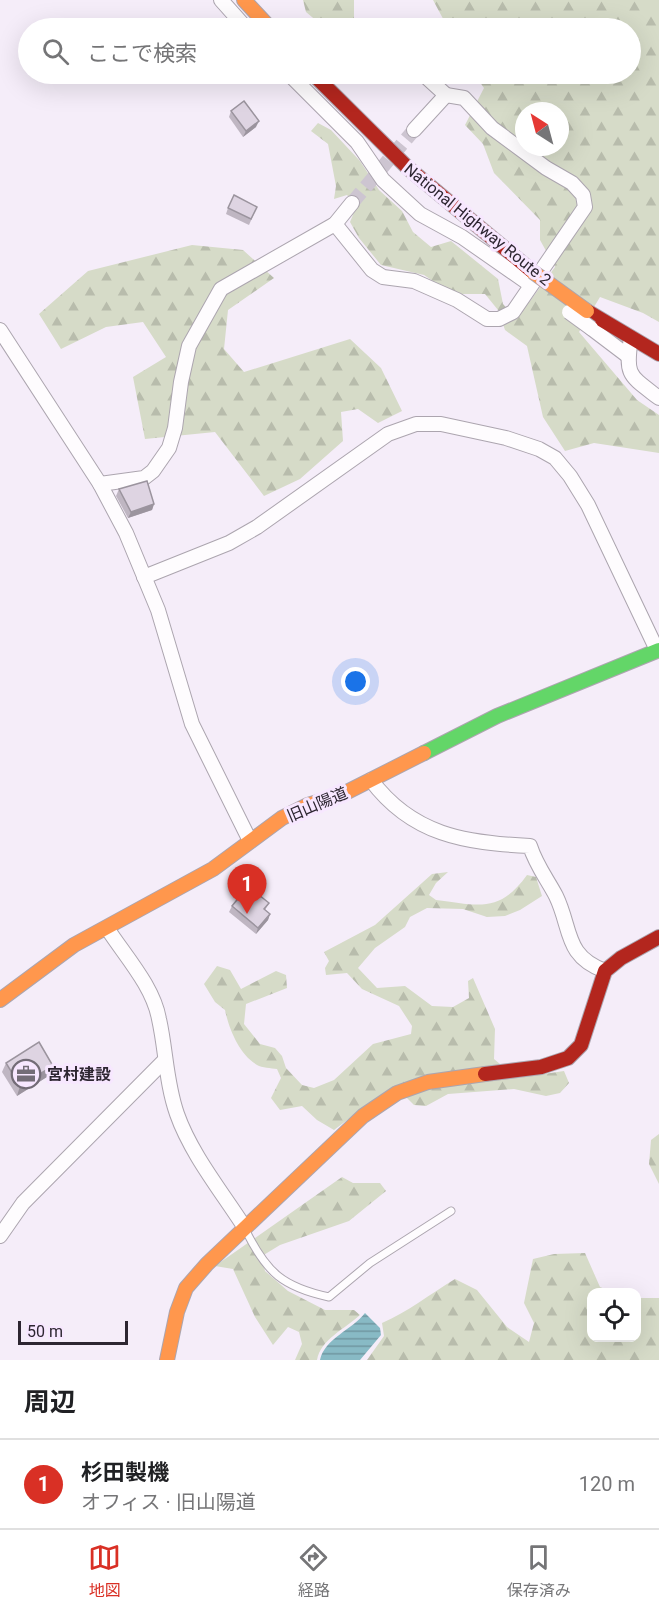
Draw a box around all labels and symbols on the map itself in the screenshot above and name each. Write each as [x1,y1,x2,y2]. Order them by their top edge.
north arrow [515,102,569,156]
street label: National Highway Route 2 [400,159,555,290]
your location [341,667,370,696]
street label: 旧山陽道 [284,783,350,826]
pin: 1 [228,864,266,914]
office icon: 宮村建設 [10,1058,42,1090]
place label: 宮村建設 [47,1065,111,1084]
scale bar [18,1318,128,1346]

